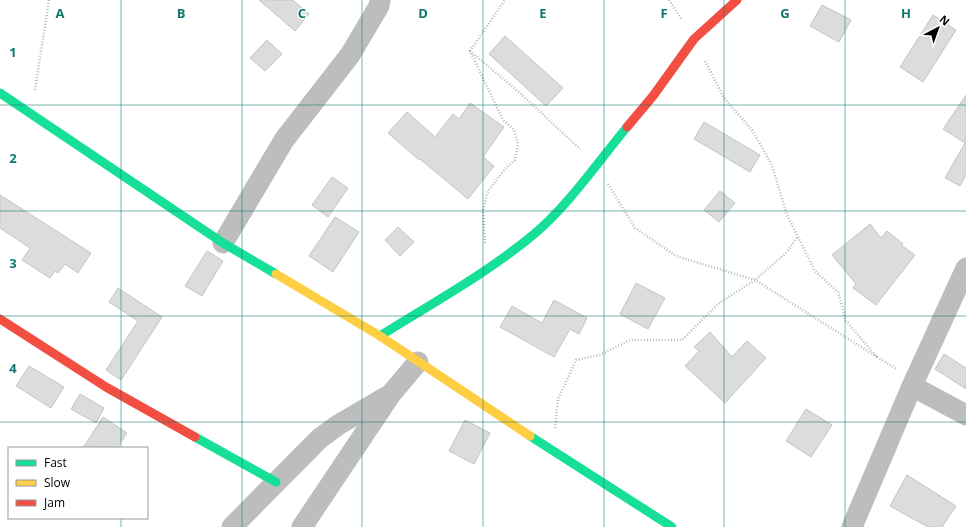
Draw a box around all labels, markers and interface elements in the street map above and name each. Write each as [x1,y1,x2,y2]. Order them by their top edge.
text: A [56,4,65,22]
text: B [177,4,186,22]
text: C [298,4,306,22]
text: D [418,4,428,22]
text: E [539,4,547,22]
text: F [660,4,668,22]
text: G [780,4,790,22]
text: H [901,4,911,22]
north arrow [918,8,958,48]
text: N [937,11,953,29]
text: 1 [9,43,17,61]
text: 2 [9,149,17,167]
text: 3 [9,254,17,272]
text: 4 [9,359,17,377]
legend [8,447,148,519]
text: Fast [44,454,67,471]
text: Slow [44,474,71,491]
text: Jam [43,494,65,511]

